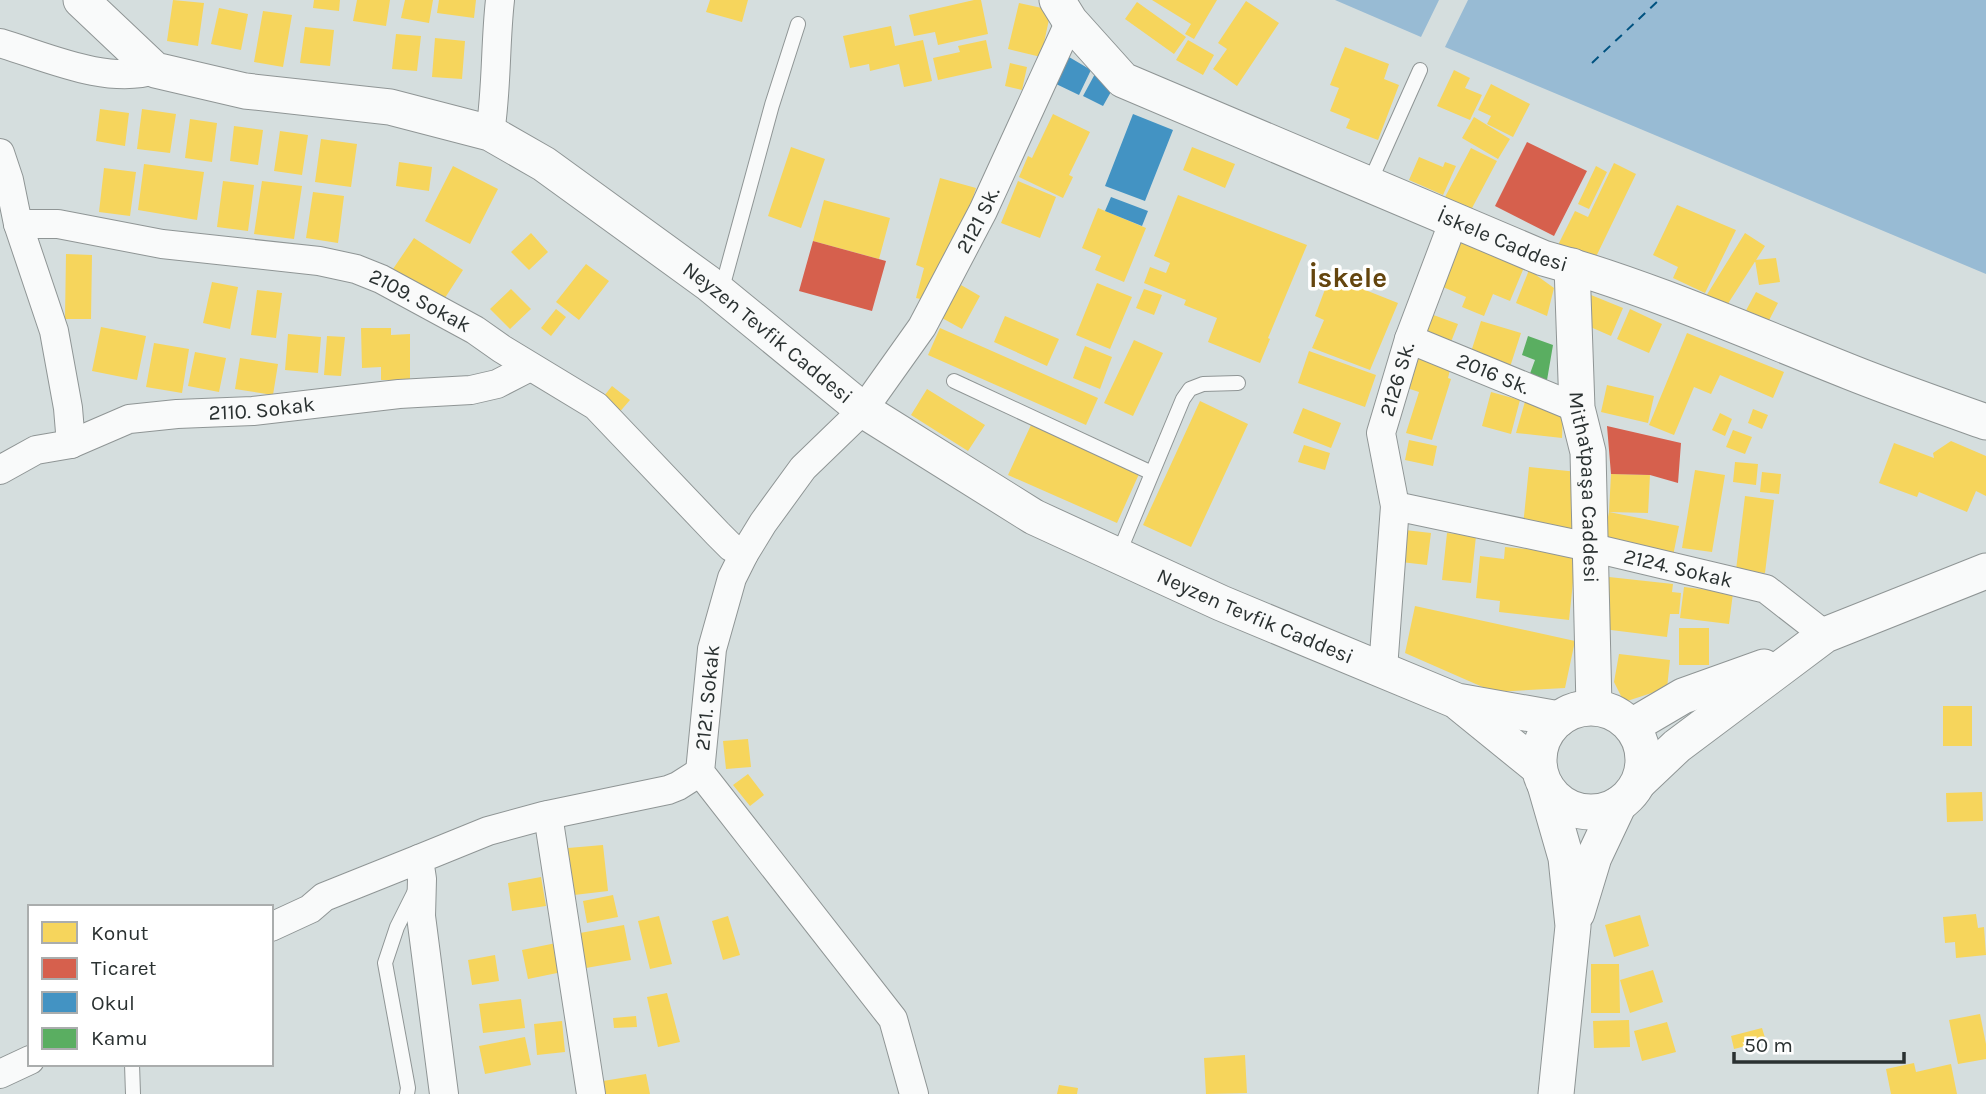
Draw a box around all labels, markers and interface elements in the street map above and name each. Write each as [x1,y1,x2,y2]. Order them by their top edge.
street label: 2121 Sk. [951,183,1005,257]
street label: İskele Caddesi [1434,203,1571,276]
street label: Neyzen Tevfik Caddesi [678,257,857,408]
district label: İskele [1309,261,1387,294]
street label: 2109. Sokak [366,264,475,337]
street label: 2126 Sk. [1375,339,1420,419]
street label: 2016 Sk. [1453,348,1534,399]
street label: Mithatpaşa Caddesi [1564,391,1603,583]
street label: 2110. Sokak [208,392,316,425]
street label: 2124. Sokak [1621,544,1735,593]
street label: Neyzen Tevfik Caddesi [1153,563,1357,669]
street label: 2121. Sokak [690,643,724,752]
legend [28,905,273,1066]
text: Konut [91,921,149,945]
text: Ticaret [91,956,157,980]
text: Okul [91,991,135,1015]
scale bar [1734,1020,1904,1064]
text: Kamu [91,1026,148,1050]
text: 50 m [1744,1033,1793,1057]

